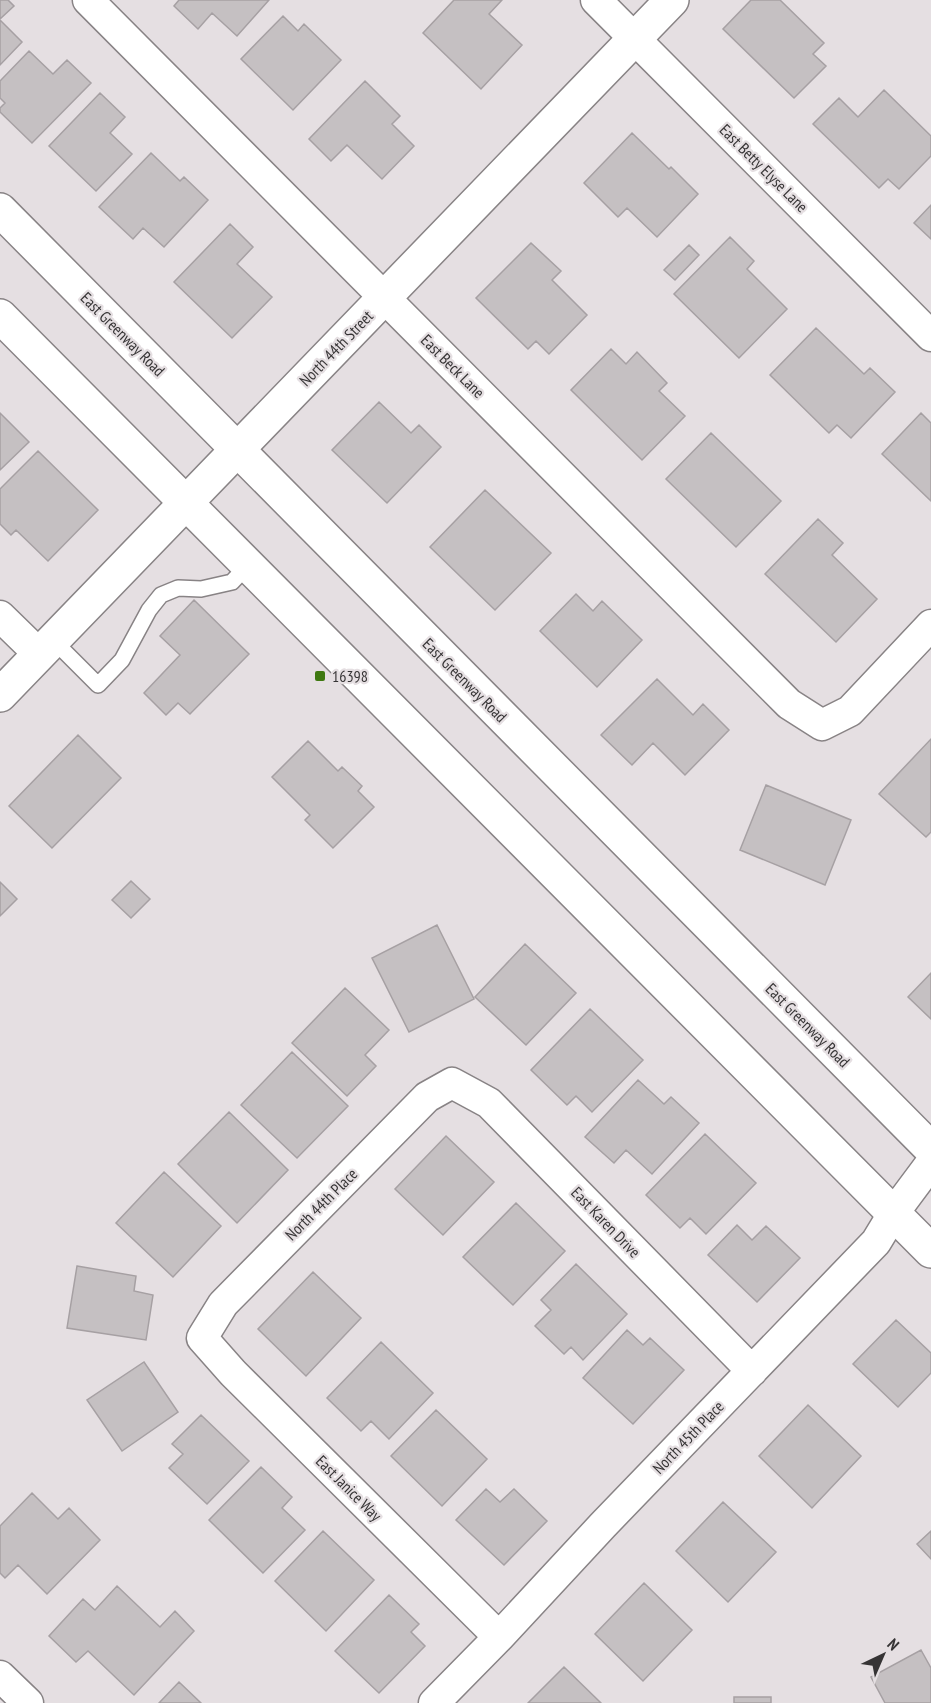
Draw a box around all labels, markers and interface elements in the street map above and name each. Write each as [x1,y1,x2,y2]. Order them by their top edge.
street label: East Betty Elyse Lane [716,120,812,216]
street label: East Greenway Road [77,288,169,380]
street label: North 44th Street [295,306,377,390]
street label: East Beck Lane [417,330,489,402]
street label: East Greenway Road [419,634,511,726]
place label: 16398 [332,666,368,686]
marker: 16398 [313,669,327,683]
street label: East Greenway Road [762,979,854,1071]
street label: North 44th Place [281,1164,361,1244]
street label: East Karen Drive [567,1182,645,1262]
street label: North 45th Place [648,1396,728,1478]
street label: East Janice Way [312,1451,386,1525]
north arrow [853,1625,913,1685]
text: N [883,1634,903,1654]

